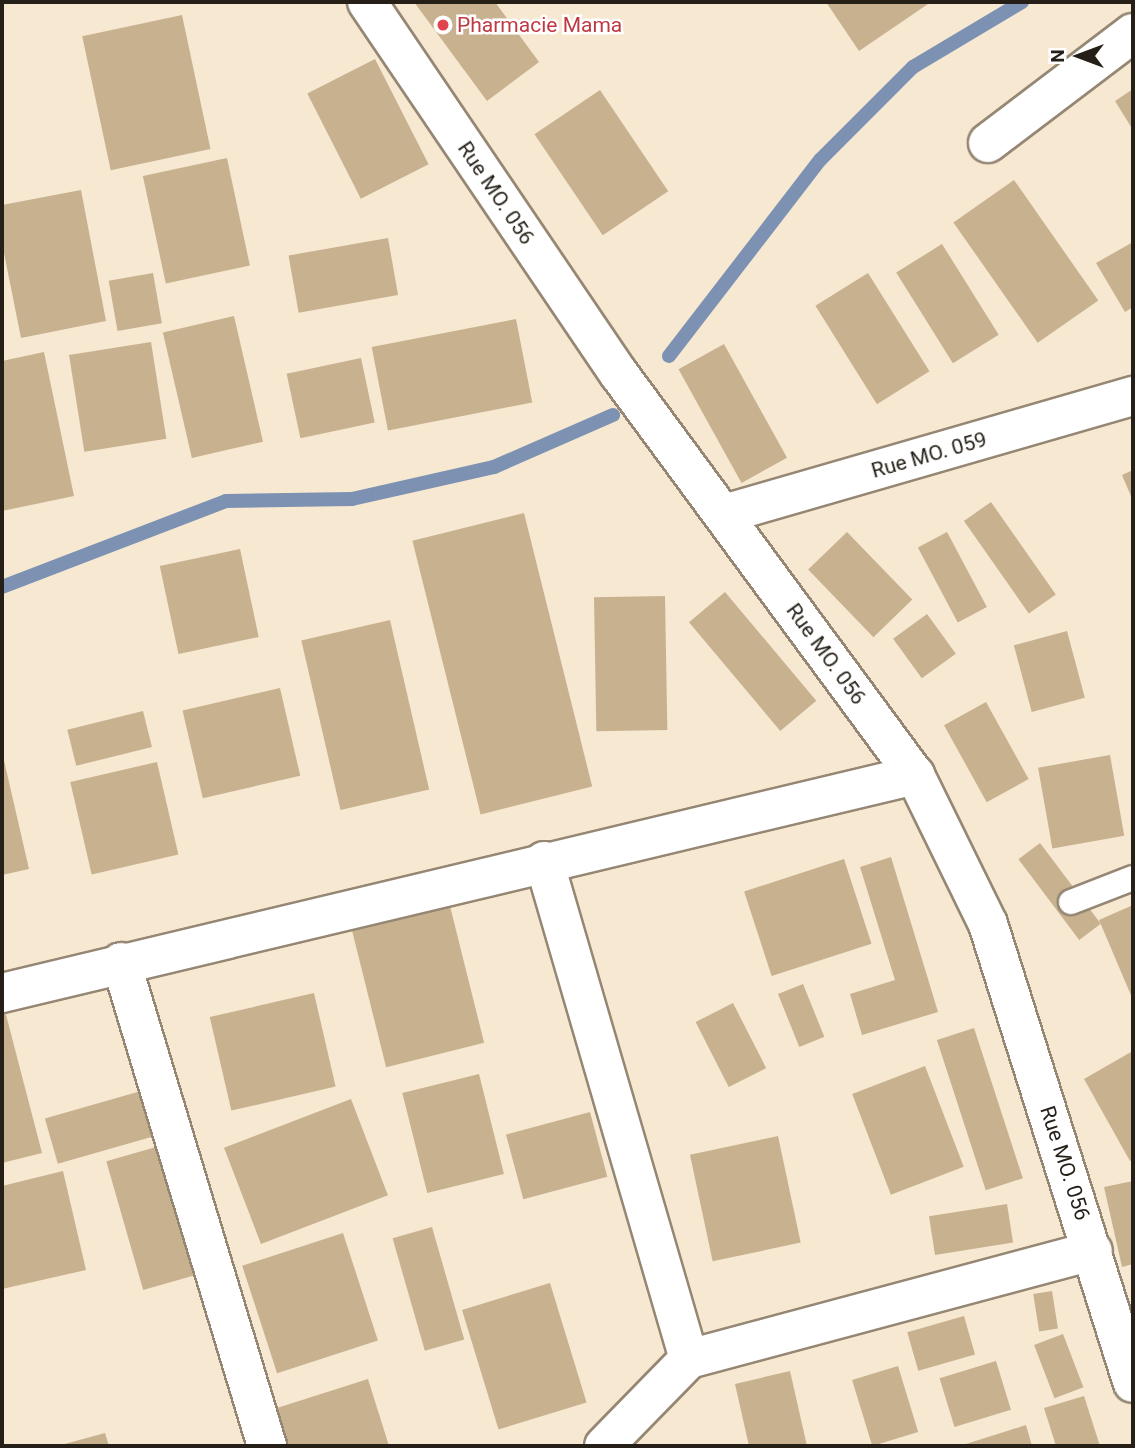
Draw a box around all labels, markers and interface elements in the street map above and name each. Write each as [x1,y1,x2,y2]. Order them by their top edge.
place label: Pharmacie Mama [457,12,622,38]
marker: Pharmacie Mama [435,17,451,33]
north arrow [1044,21,1114,91]
text: N [1046,49,1069,63]
street label: Rue MO. 056 [452,137,540,249]
street label: Rue MO. 059 [868,427,990,483]
street label: Rue MO. 056 [781,599,871,709]
street label: Rue MO. 056 [1035,1103,1095,1223]

